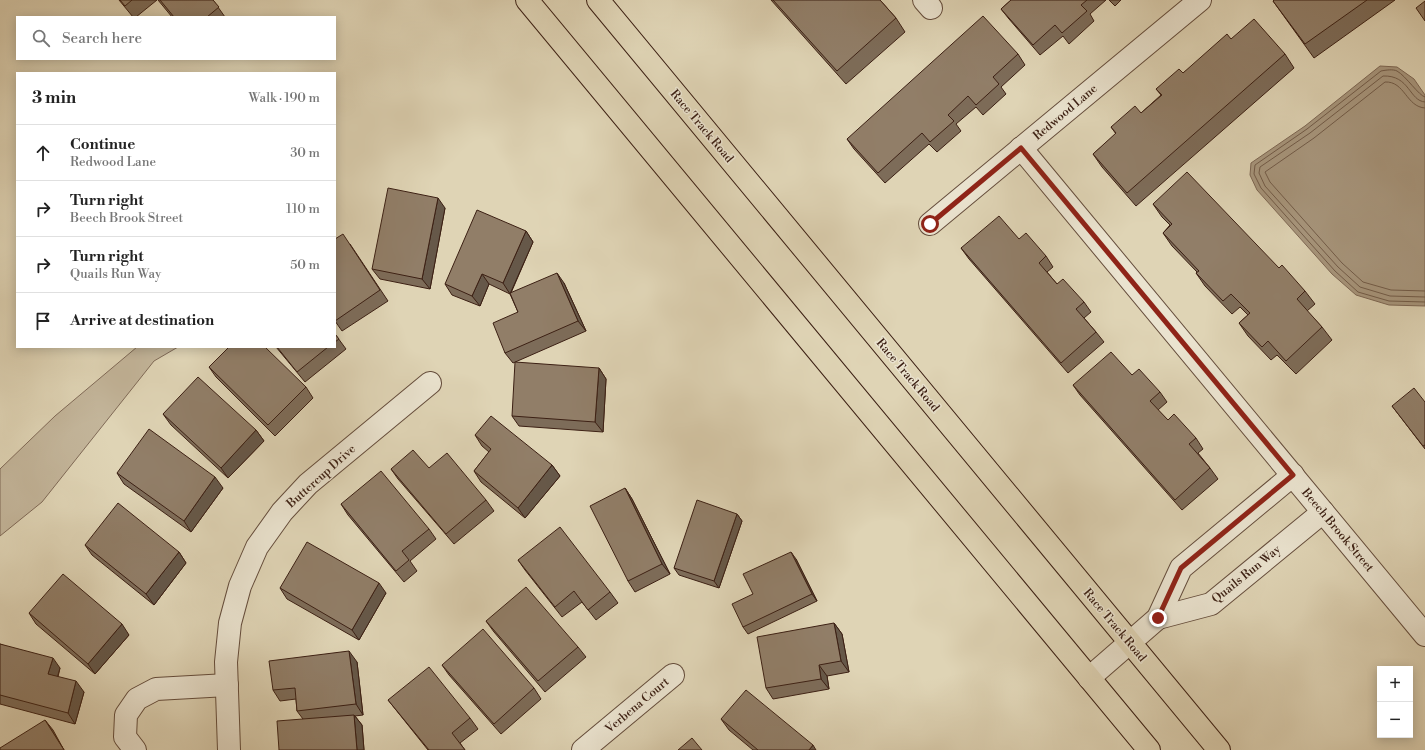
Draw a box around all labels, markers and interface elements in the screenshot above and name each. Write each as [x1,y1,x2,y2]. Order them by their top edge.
search box [16,16,336,60]
icon: search [30,27,52,49]
text: Search here [62,29,142,48]
street label: Redwood Lane [1030,81,1101,144]
text: 3 min [32,87,76,109]
street label: Race Track Road [667,87,737,166]
text: Walk · 190 m [249,90,320,106]
text: Continue [70,135,135,154]
icon: ahead [32,142,54,164]
text: 30 m [290,145,320,161]
text: Redwood Lane [70,154,156,170]
text: Turn right [70,191,144,210]
icon: right [32,198,54,220]
text: 110 m [286,201,320,217]
text: Beech Brook Street [70,210,183,226]
route start [921,215,939,233]
text: Turn right [70,247,144,266]
icon: right [32,254,54,276]
text: 50 m [290,257,320,273]
text: Quails Run Way [70,266,161,282]
icon: arrive [32,310,54,332]
text: Arrive at destination [70,311,214,330]
street label: Race Track Road [873,336,943,415]
street label: Buttercup Drive [283,441,359,512]
street label: Beech Brook Street [1298,485,1377,576]
street label: Quails Run Way [1209,542,1284,607]
street label: Race Track Road [1080,586,1150,665]
route end [1149,609,1167,627]
map controls [1377,666,1413,738]
button: + [1377,666,1413,702]
street label: Verbena Court [602,674,673,737]
button: − [1377,702,1413,738]

